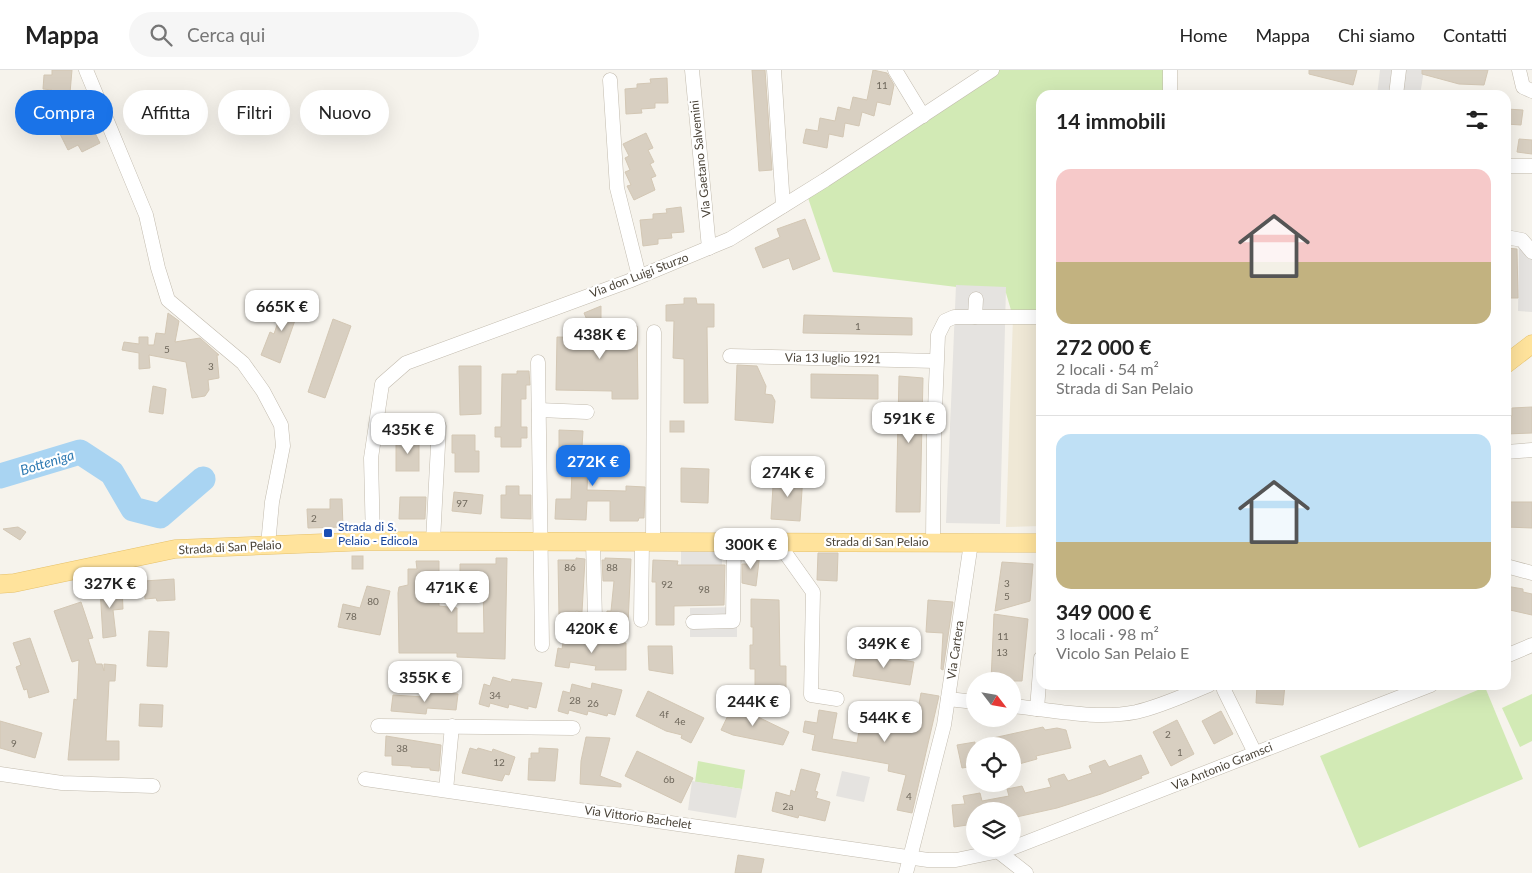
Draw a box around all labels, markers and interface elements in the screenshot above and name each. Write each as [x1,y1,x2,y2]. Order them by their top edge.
search box [129,12,479,57]
text: Mappa [25,20,99,49]
icon: search [147,21,175,49]
text: Cerca qui [187,23,265,46]
text: Home [1179,24,1227,46]
text: Mappa [1255,24,1310,46]
text: Chi siamo [1338,24,1415,46]
text: Contatti [1443,24,1507,46]
house number: 11 [876,79,888,91]
chip: Compra [15,90,113,135]
chip: Affitta [123,90,208,135]
chip: Filtri [218,90,290,135]
chip: Nuovo [300,90,389,135]
street label: Via Gaetano Salvemini [686,100,714,218]
icon: filters [1463,106,1491,134]
text: 14 immobili [1056,108,1166,133]
icon: home [1229,201,1319,291]
street label: Via don Luigi Sturzo [587,249,691,301]
pin: 665K € [241,290,323,332]
text: 665K € [256,296,308,315]
pin: 438K € [559,318,641,360]
house number: 1 [855,320,861,332]
text: 438K € [574,324,626,343]
text: 272 000 € [1056,334,1151,359]
house number: 5 [164,343,170,355]
street label: Via 13 luglio 1921 [785,350,881,366]
text: 2 locali · 54 m² [1056,359,1159,378]
house number: 3 [208,360,214,372]
text: Strada di San Pelaio [1056,378,1193,397]
pin: 591K € [868,402,950,444]
text: 591K € [883,408,935,427]
pin: 435K € [367,412,449,455]
text: 435K € [382,419,434,438]
pin: 272K € [552,444,634,487]
water label: Botteniga [18,446,76,478]
text: 272K € [567,451,619,470]
pin: 274K € [747,456,829,498]
text: 274K € [762,462,814,481]
icon: home [1229,467,1319,557]
house number: 97 [456,497,468,509]
house number: 2 [311,512,317,524]
place label: Strada di S. Pelaio - Edicola [338,519,418,548]
marker: Strada di S. Pelaio - Edicola [322,527,334,539]
pin: 300K € [710,528,792,570]
text: 300K € [725,534,777,553]
street label: Strada di San Pelaio [825,534,929,549]
street label: Strada di San Pelaio [178,537,282,557]
house number: 86 [564,561,576,573]
house number: 88 [606,561,618,573]
pin: 327K € [69,566,151,609]
pin: 471K € [411,570,493,613]
text: 327K € [84,573,136,592]
text: 471K € [426,577,478,596]
house number: 3 [1004,577,1010,589]
house number: 92 [661,578,673,590]
house number: 98 [698,583,710,595]
house number: 5 [1004,590,1010,602]
house number: 80 [367,595,379,607]
text: 349 000 € [1056,599,1151,624]
house number: 78 [345,610,357,622]
pin: 420K € [551,612,633,654]
text: 420K € [566,618,618,637]
street label: Via Cartera [943,620,967,680]
text: 3 locali · 98 m² [1056,624,1159,643]
pin: 349K € [843,626,925,669]
house number: 11 [997,630,1009,642]
text: 349K € [858,633,910,652]
text: Vicolo San Pelaio E [1056,643,1189,662]
house number: 13 [996,646,1008,658]
pin: 355K € [384,660,466,703]
text: 355K € [399,667,451,686]
north arrow [966,672,1021,728]
map controls [966,672,1021,857]
pin: 244K € [712,684,794,727]
house number: 34 [489,689,501,701]
text: 244K € [727,691,779,710]
house number: 28 [569,694,581,706]
house number: 26 [587,697,599,709]
pin: 544K € [844,700,926,743]
text: 544K € [859,707,911,726]
house number: 4f [659,708,669,720]
house number: 4e [674,715,686,727]
house number: 2 [1165,728,1171,740]
house number: 9 [11,737,17,749]
button: locate [966,737,1021,792]
street label: Via Antonio Gramsci [1169,739,1275,793]
house number: 38 [396,742,408,754]
house number: 1 [1177,746,1183,758]
house number: 12 [493,756,505,768]
house number: 6b [663,773,675,785]
house number: 4 [906,790,912,802]
house number: 2a [783,800,793,812]
street label: Via Vittorio Bachelet [583,802,693,832]
button: layers [966,802,1021,857]

